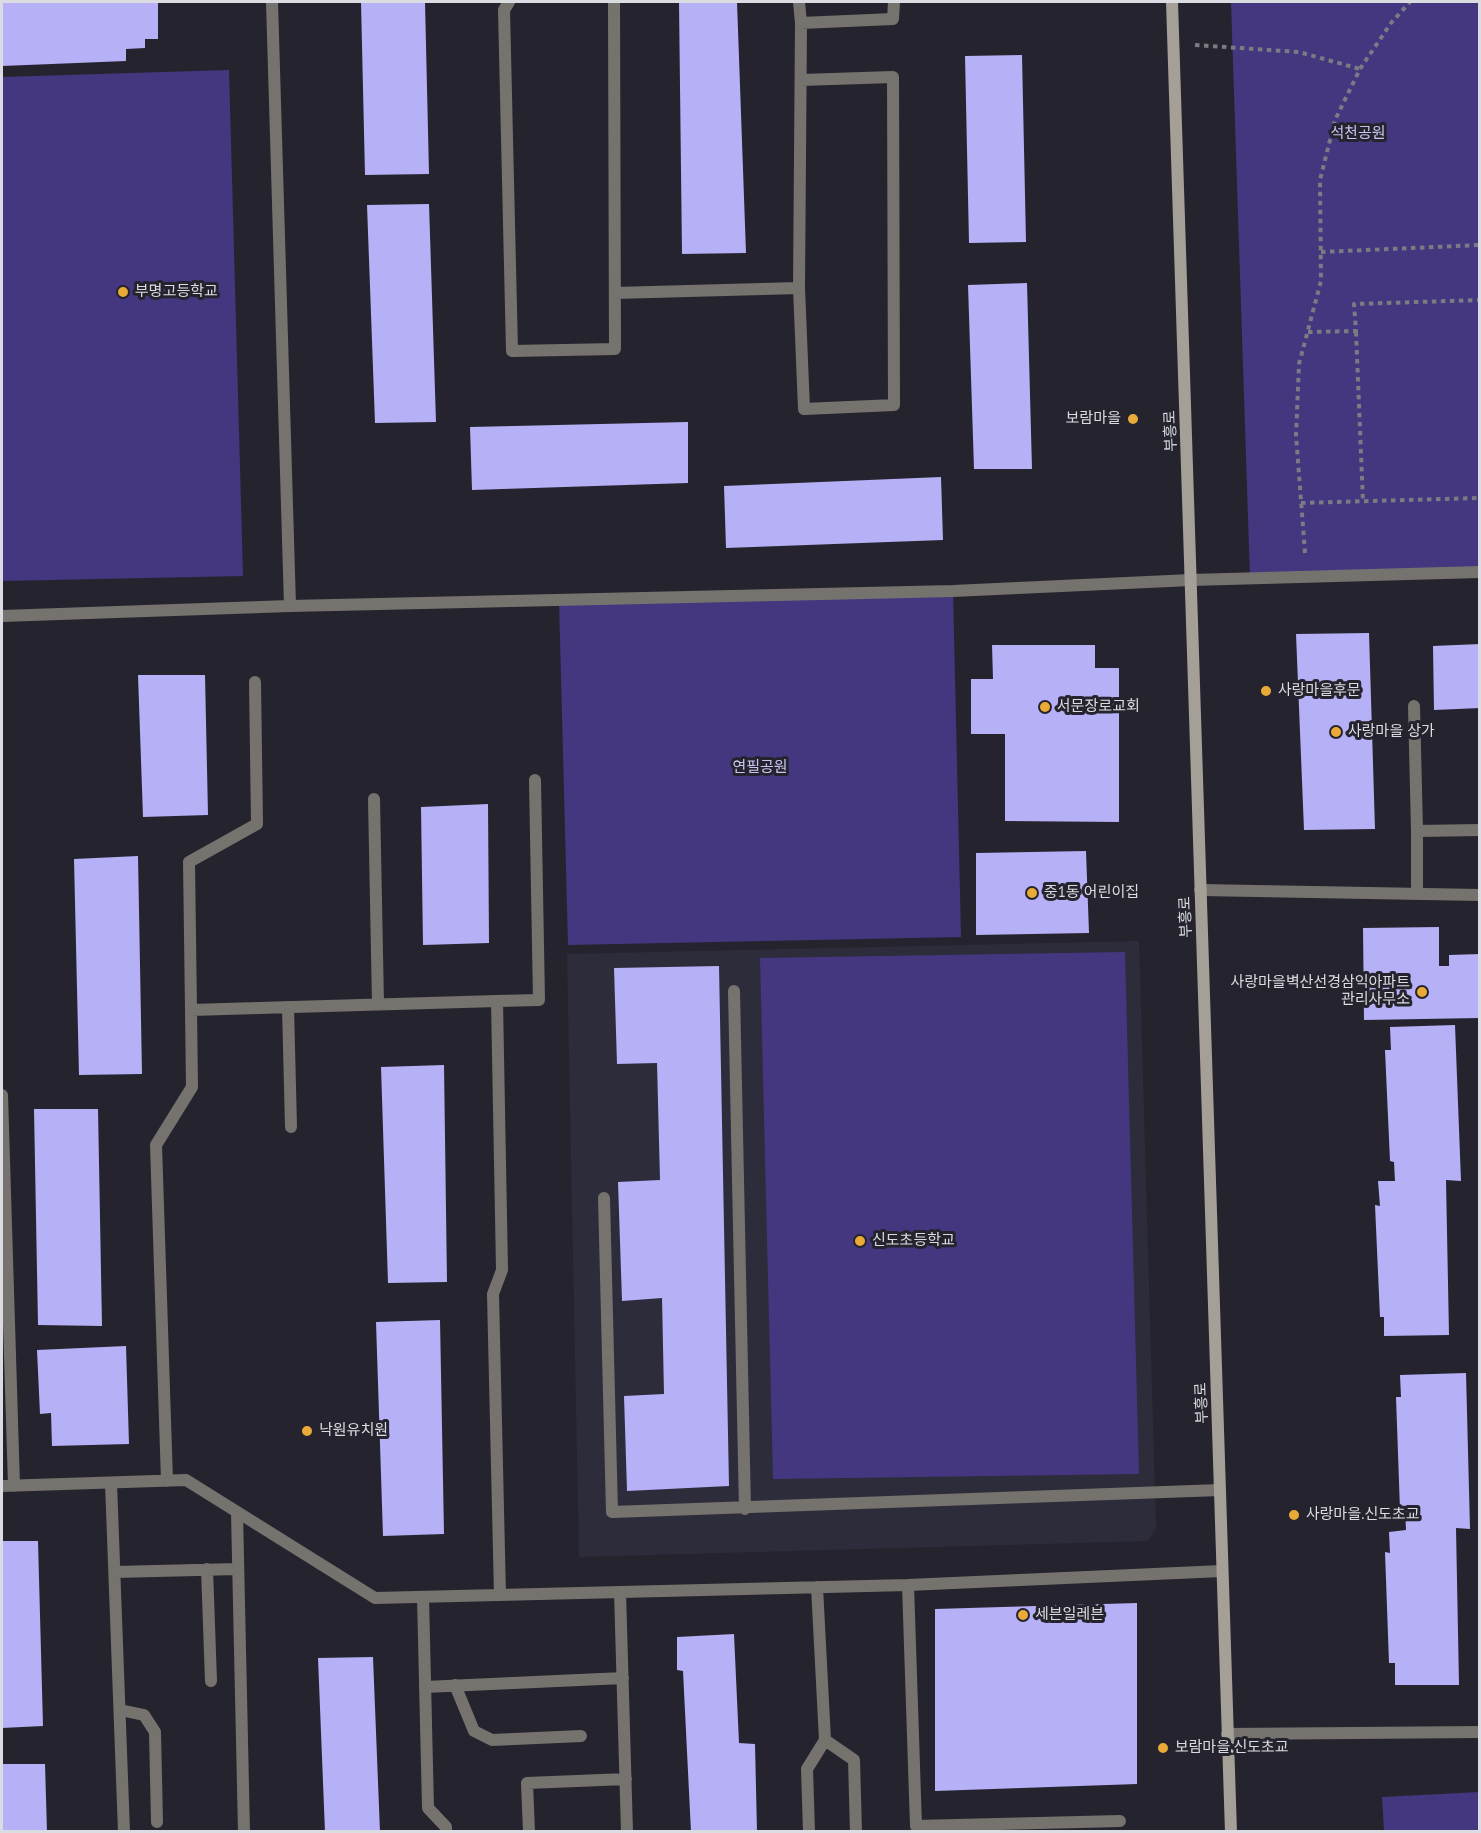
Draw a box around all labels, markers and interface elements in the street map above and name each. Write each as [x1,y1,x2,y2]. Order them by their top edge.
park label: 석천공원 [1330,125,1386,143]
place label: 부명고등학교 [135,283,218,301]
marker: 부명고등학교 [116,285,130,299]
place label: 보람마을 [1066,410,1121,428]
street label: 부흥로 [1161,410,1181,452]
marker: 보람마을 [1126,412,1140,426]
place label: 사랑마을후문 [1278,682,1361,700]
marker: 사랑마을후문 [1259,684,1273,698]
place label: 서문장로교회 [1057,698,1140,716]
marker: 서문장로교회 [1038,700,1052,714]
place label: 사랑마을 상가 [1348,723,1435,741]
marker: 사랑마을 상가 [1329,725,1343,739]
park label: 연필공원 [732,759,788,777]
place label: 중1동 어린이집 [1044,884,1139,902]
marker: 중1동 어린이집 [1025,886,1039,900]
street label: 부흥로 [1176,896,1196,938]
place label: 사랑마을벽산선경삼익아파트 관리사무소 [1231,974,1410,1009]
marker: 사랑마을벽산선경삼익아파트 관리사무소 [1415,985,1429,999]
place label: 신도초등학교 [872,1232,955,1250]
marker: 신도초등학교 [853,1234,867,1248]
street label: 부흥로 [1192,1382,1212,1424]
place label: 낙원유치원 [319,1422,388,1440]
marker: 낙원유치원 [300,1424,314,1438]
place label: 사랑마을.신도초교 [1306,1506,1420,1524]
marker: 사랑마을.신도초교 [1287,1508,1301,1522]
place label: 세븐일레븐 [1035,1606,1104,1624]
marker: 세븐일레븐 [1016,1608,1030,1622]
place label: 보람마을.신도초교 [1175,1739,1289,1757]
marker: 보람마을.신도초교 [1156,1741,1170,1755]

